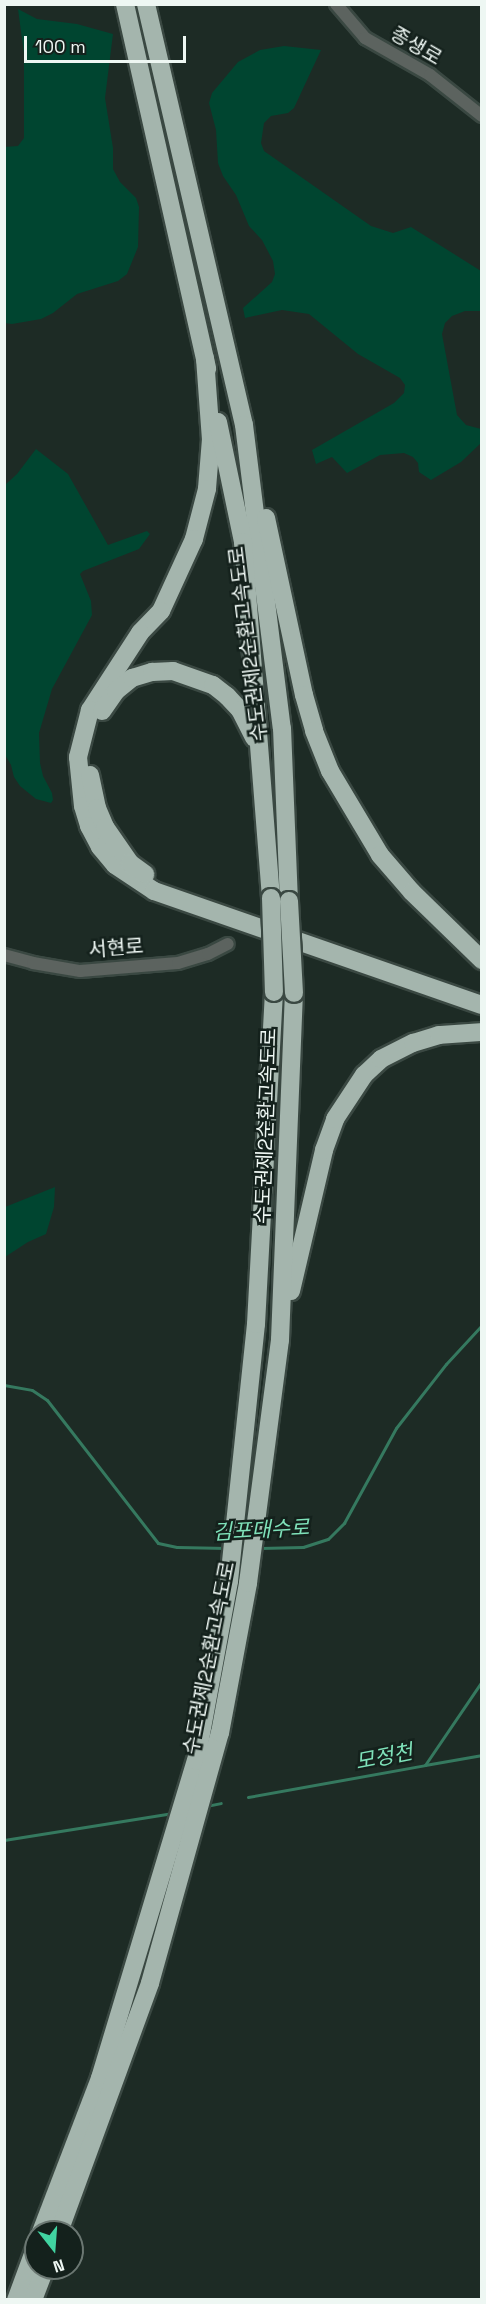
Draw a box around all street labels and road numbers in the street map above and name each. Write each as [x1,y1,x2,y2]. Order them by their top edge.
street label: 종생로 [386,22,446,70]
street label: 수도권제2순환고속도로 [224,545,272,743]
street label: 서현로 [88,934,144,962]
street label: 수도권제2순환고속도로 [251,1028,281,1224]
street label: 수도권제2순환고속도로 [179,1559,239,1757]

